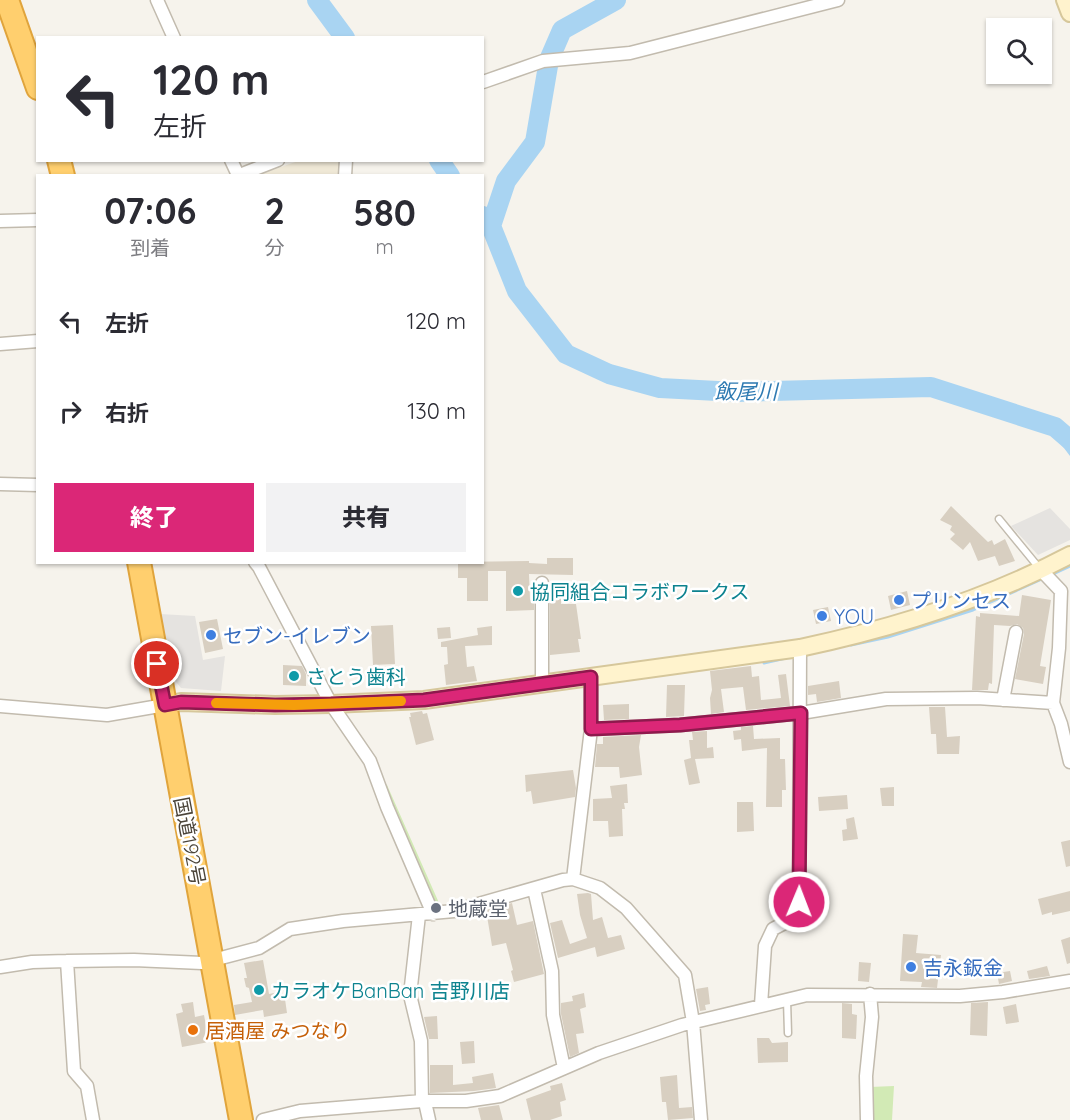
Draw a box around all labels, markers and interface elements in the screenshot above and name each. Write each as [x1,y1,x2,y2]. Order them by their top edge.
map controls [986,18,1052,84]
button: search [986,18,1052,84]
text: 120 m [153,53,270,106]
icon: left [54,60,132,138]
text: 左折 [153,109,207,143]
text: 07:06 [104,188,196,233]
text: 2 [265,188,285,233]
text: 580 [353,190,416,235]
text: m [375,234,394,259]
text: 到着 [130,235,170,260]
text: 分 [265,235,285,260]
icon: left [54,305,87,338]
text: 120 m [407,307,466,335]
text: 左折 [105,309,149,337]
water label: 飯尾川 [715,378,779,404]
icon: right [54,395,87,428]
text: 130 m [407,397,466,425]
text: 右折 [105,399,149,427]
button: 終了 [54,483,254,552]
button: 共有 [266,483,466,552]
place label: 協同組合コラボワークス [530,579,749,604]
marker: 協同組合コラボワークス [511,584,525,598]
place label: プリンセス [911,588,1011,613]
marker: プリンセス [892,593,906,607]
place label: YOU [834,604,874,629]
marker: YOU [815,609,829,623]
place label: セブン-イレブン [223,623,371,648]
marker: セブン-イレブン [204,628,218,642]
pin [131,638,182,689]
icon: arrive [140,647,173,680]
place label: さとう歯科 [306,664,406,689]
marker: さとう歯科 [287,669,301,683]
street label: 国道192号 [169,795,211,887]
position arrow [767,870,831,934]
place label: 地蔵堂 [448,896,508,921]
marker: 地蔵堂 [429,901,443,915]
place label: 吉永鈑金 [923,955,1003,980]
marker: 吉永鈑金 [904,960,918,974]
place label: カラオケBanBan 吉野川店 [271,978,510,1003]
marker: カラオケBanBan 吉野川店 [252,983,266,997]
place label: 居酒屋 みつなり [205,1018,350,1043]
marker: 居酒屋 みつなり [186,1023,200,1037]

